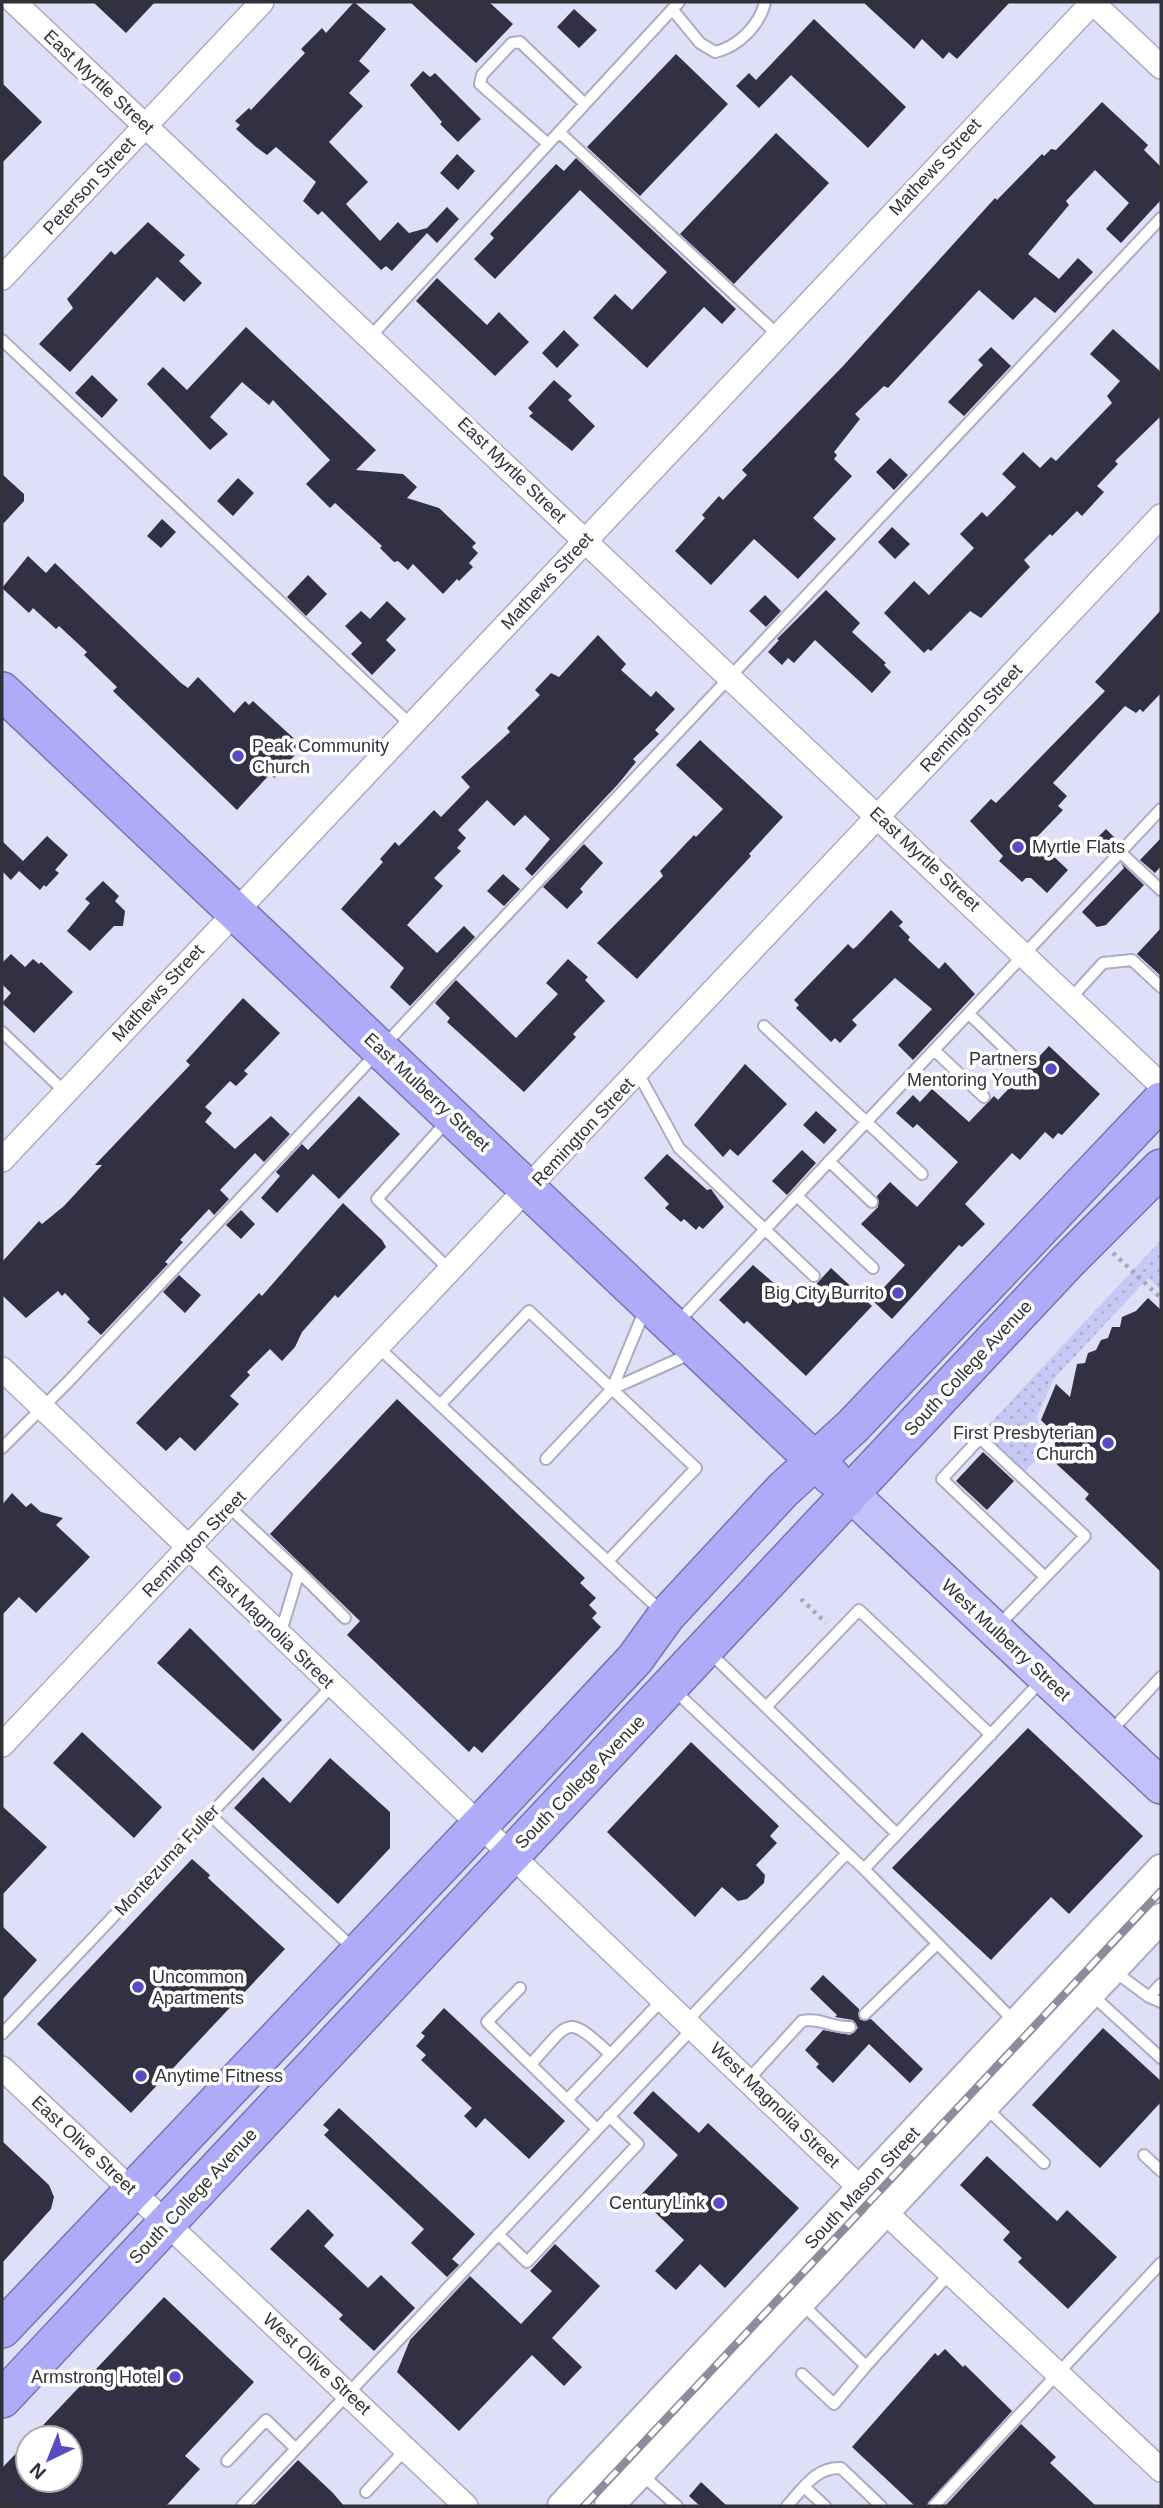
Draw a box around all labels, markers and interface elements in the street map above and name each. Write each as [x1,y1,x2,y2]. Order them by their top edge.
street label: East Myrtle Street [40,26,158,138]
street label: Mathews Street [885,114,985,220]
street label: Peterson Street [39,133,139,239]
street label: East Myrtle Street [454,413,570,527]
street label: Mathews Street [497,528,597,634]
street label: Remington Street [916,660,1026,776]
place label: Peak Community Church [252,736,389,777]
marker: Peak Community Church [230,748,246,764]
street label: East Myrtle Street [866,803,984,915]
place label: Myrtle Flats [1032,837,1125,857]
marker: Myrtle Flats [1010,839,1026,855]
street label: Mathews Street [108,940,208,1046]
street label: East Mulberry Street [360,1029,494,1155]
place label: Partners Mentoring Youth [907,1049,1037,1090]
marker: Partners Mentoring Youth [1043,1061,1059,1077]
street label: Remington Street [528,1074,638,1190]
place label: Big City Burrito [764,1283,884,1303]
marker: Big City Burrito [890,1285,906,1301]
street label: South College Avenue [900,1296,1036,1440]
place label: First Presbyterian Church [953,1423,1094,1464]
marker: First Presbyterian Church [1100,1435,1116,1451]
street label: Remington Street [138,1487,250,1601]
street label: East Magnolia Street [204,1562,338,1692]
street label: West Mulberry Street [937,1575,1075,1705]
street label: South College Avenue [511,1711,649,1853]
street label: Montezuma Fuller [111,1800,223,1920]
place label: Uncommon Apartments [152,1967,244,2008]
marker: Uncommon Apartments [130,1979,146,1995]
street label: West Magnolia Street [706,2038,844,2172]
place label: Anytime Fitness [155,2066,283,2086]
marker: Anytime Fitness [133,2068,149,2084]
street label: East Olive Street [28,2092,140,2198]
street label: South Mason Street [800,2123,924,2253]
street label: South College Avenue [125,2124,261,2268]
place label: CenturyLink [609,2193,706,2213]
marker: CenturyLink [711,2195,727,2211]
street label: West Olive Street [259,2309,375,2419]
place label: Armstrong Hotel [31,2367,161,2387]
marker: Armstrong Hotel [167,2369,183,2385]
north arrow [14,2424,84,2494]
text: N [26,2459,50,2483]

